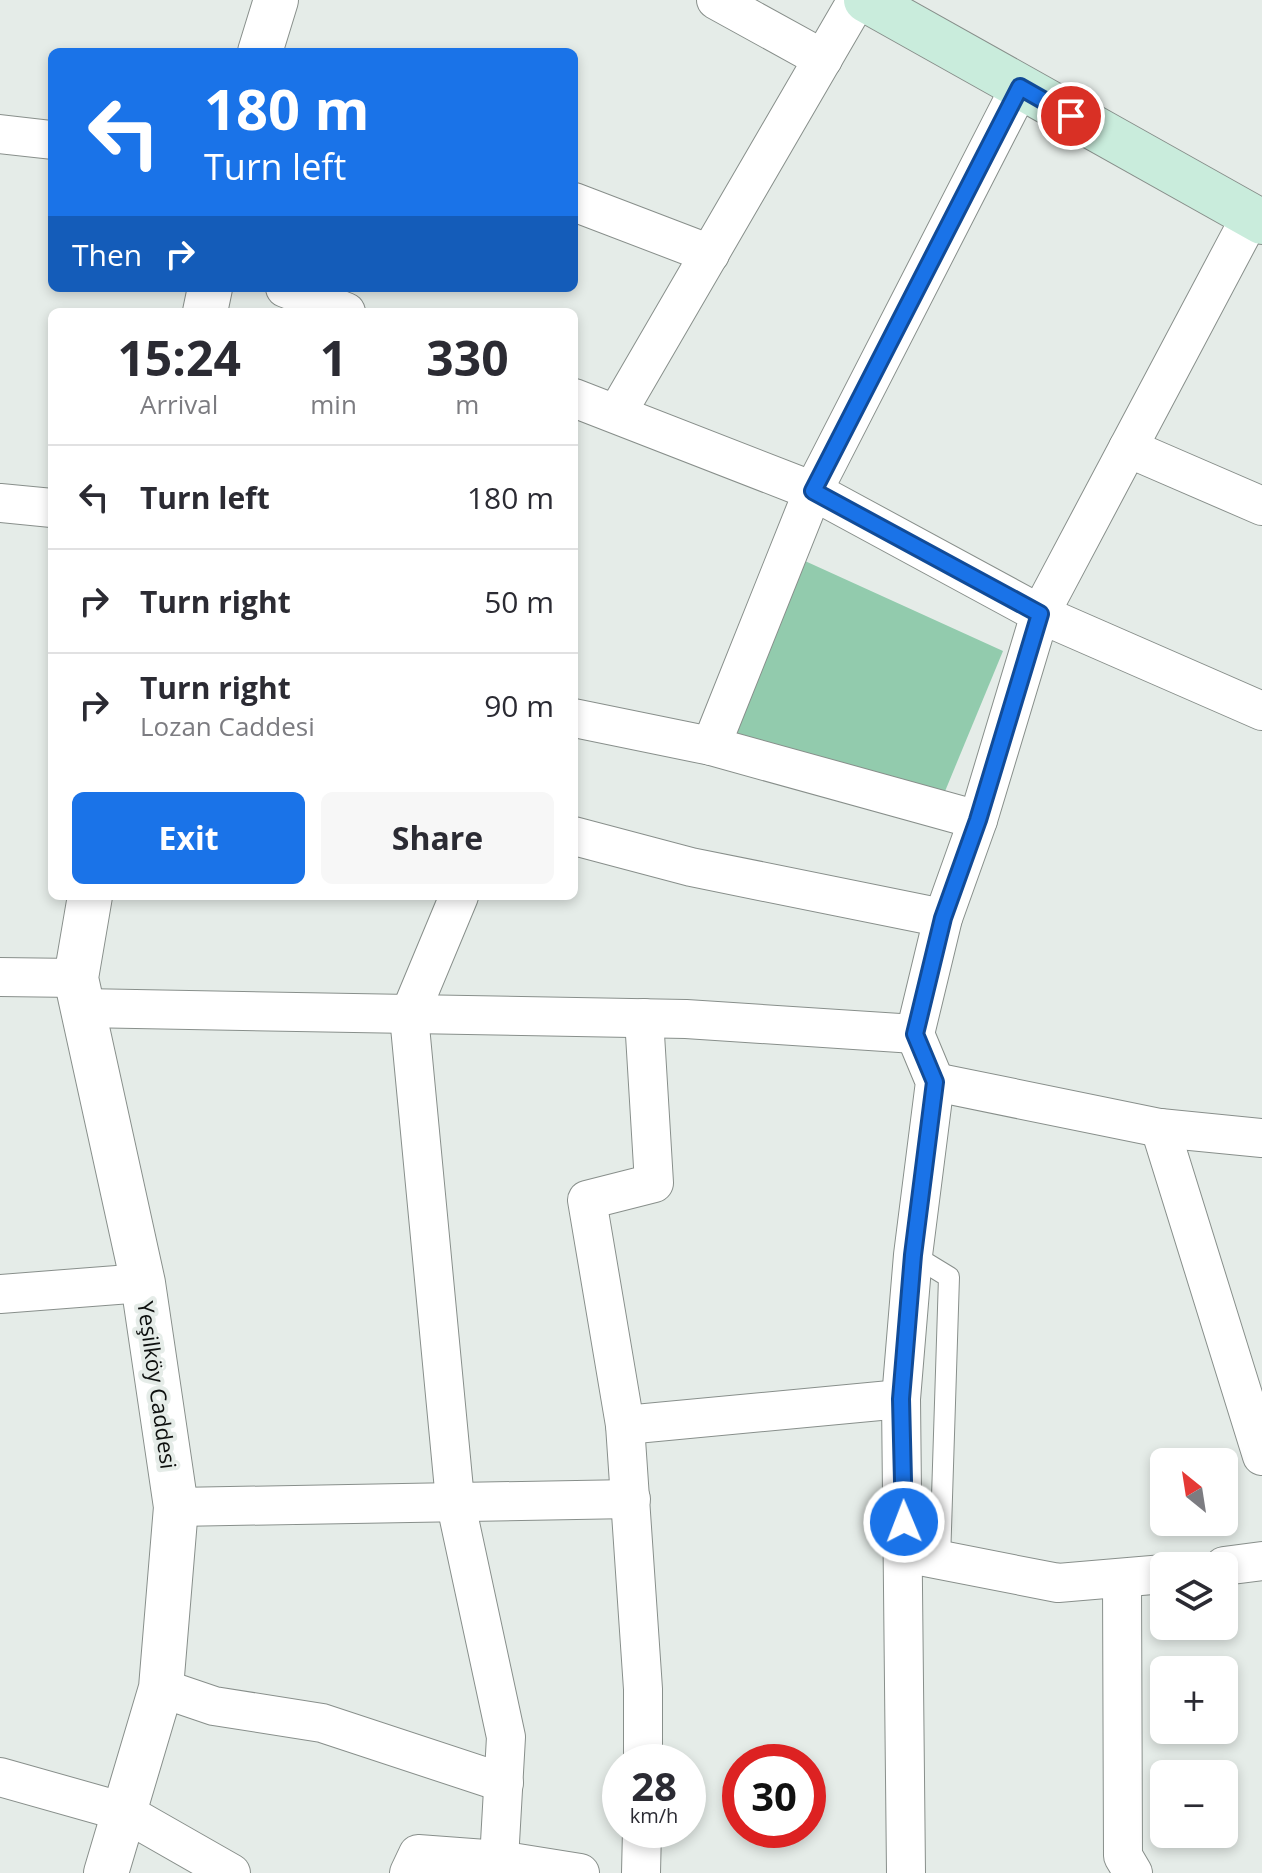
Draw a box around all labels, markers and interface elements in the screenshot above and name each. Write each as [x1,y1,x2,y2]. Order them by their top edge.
text: 180 m [204,70,370,146]
icon: left [72,80,176,184]
pin [1037,82,1105,150]
icon: arrive [1049,94,1093,138]
text: Turn left [204,142,346,191]
icon: right [158,232,202,276]
text: Then [72,234,142,275]
text: 15:24 [117,325,241,390]
text: 1 [320,325,347,390]
text: 330 [426,325,509,390]
text: Arrival [140,386,218,422]
text: min [310,386,357,422]
text: m [455,386,479,422]
icon: left [72,475,116,519]
text: Turn left [140,477,270,518]
text: 180 m [467,477,554,518]
icon: right [72,579,116,623]
text: Turn right [140,581,291,622]
text: 50 m [484,581,554,622]
text: Turn right [140,667,291,708]
icon: right [72,683,116,727]
text: 90 m [484,685,554,726]
text: Lozan Caddesi [140,708,315,744]
button: Exit [72,792,305,884]
button: Share [321,792,554,884]
street label: Yeşilköy Caddesi [131,1299,185,1471]
north arrow [1150,1448,1238,1536]
map controls [1150,1448,1238,1848]
position arrow [862,1480,946,1564]
button: layers [1150,1552,1238,1640]
button: + [1150,1656,1238,1744]
speed limit sign: 30 [722,1744,826,1848]
text: 28 [631,1758,677,1813]
button: − [1150,1760,1238,1848]
text: km/h [630,1802,678,1829]

